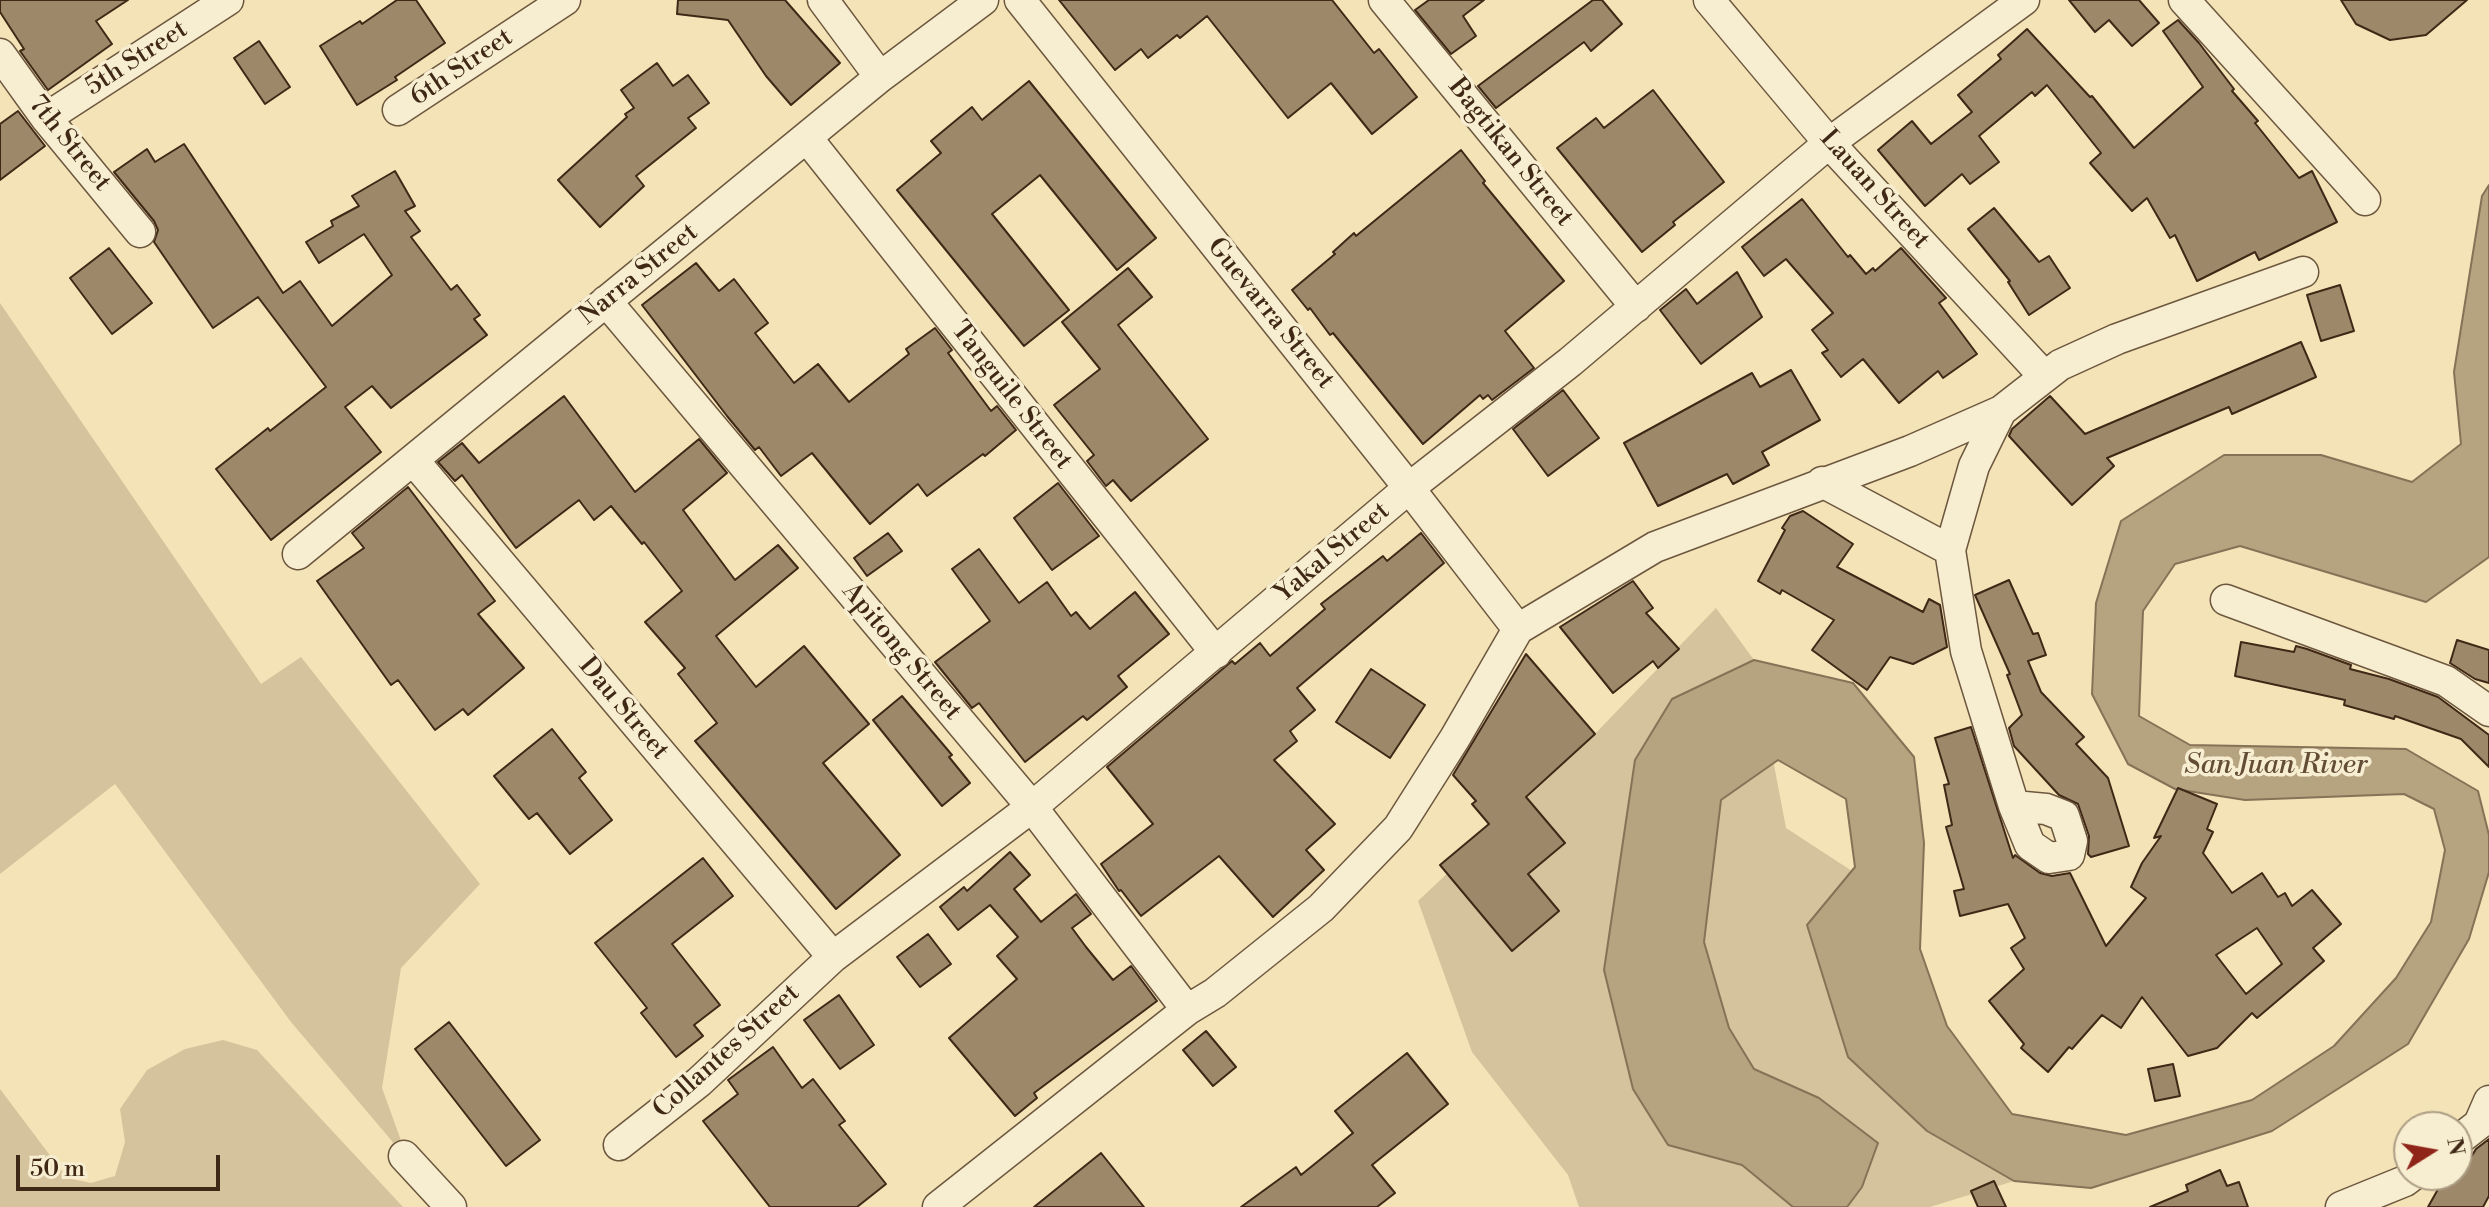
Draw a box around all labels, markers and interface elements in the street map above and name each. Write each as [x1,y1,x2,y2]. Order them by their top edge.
street label: 5th Street [80,15,194,103]
street label: 6th Street [405,22,519,114]
street label: Bagtikan Street [1441,73,1579,233]
street label: 7th Street [21,90,117,198]
street label: Lauan Street [1812,124,1936,256]
street label: Narra Street [573,218,705,332]
street label: Guevarra Street [1200,232,1340,396]
street label: Tanguile Street [944,316,1078,476]
street label: Yakal Street [1269,496,1397,610]
street label: Apitong Street [835,577,967,727]
street label: Dau Street [571,651,675,767]
water label: San Juan River [2184,749,2368,783]
street label: Collantes Street [647,978,807,1126]
north arrow [2393,1111,2473,1191]
text: N [2440,1136,2470,1158]
scale bar [20,1139,224,1189]
text: 50 m [30,1154,85,1184]

